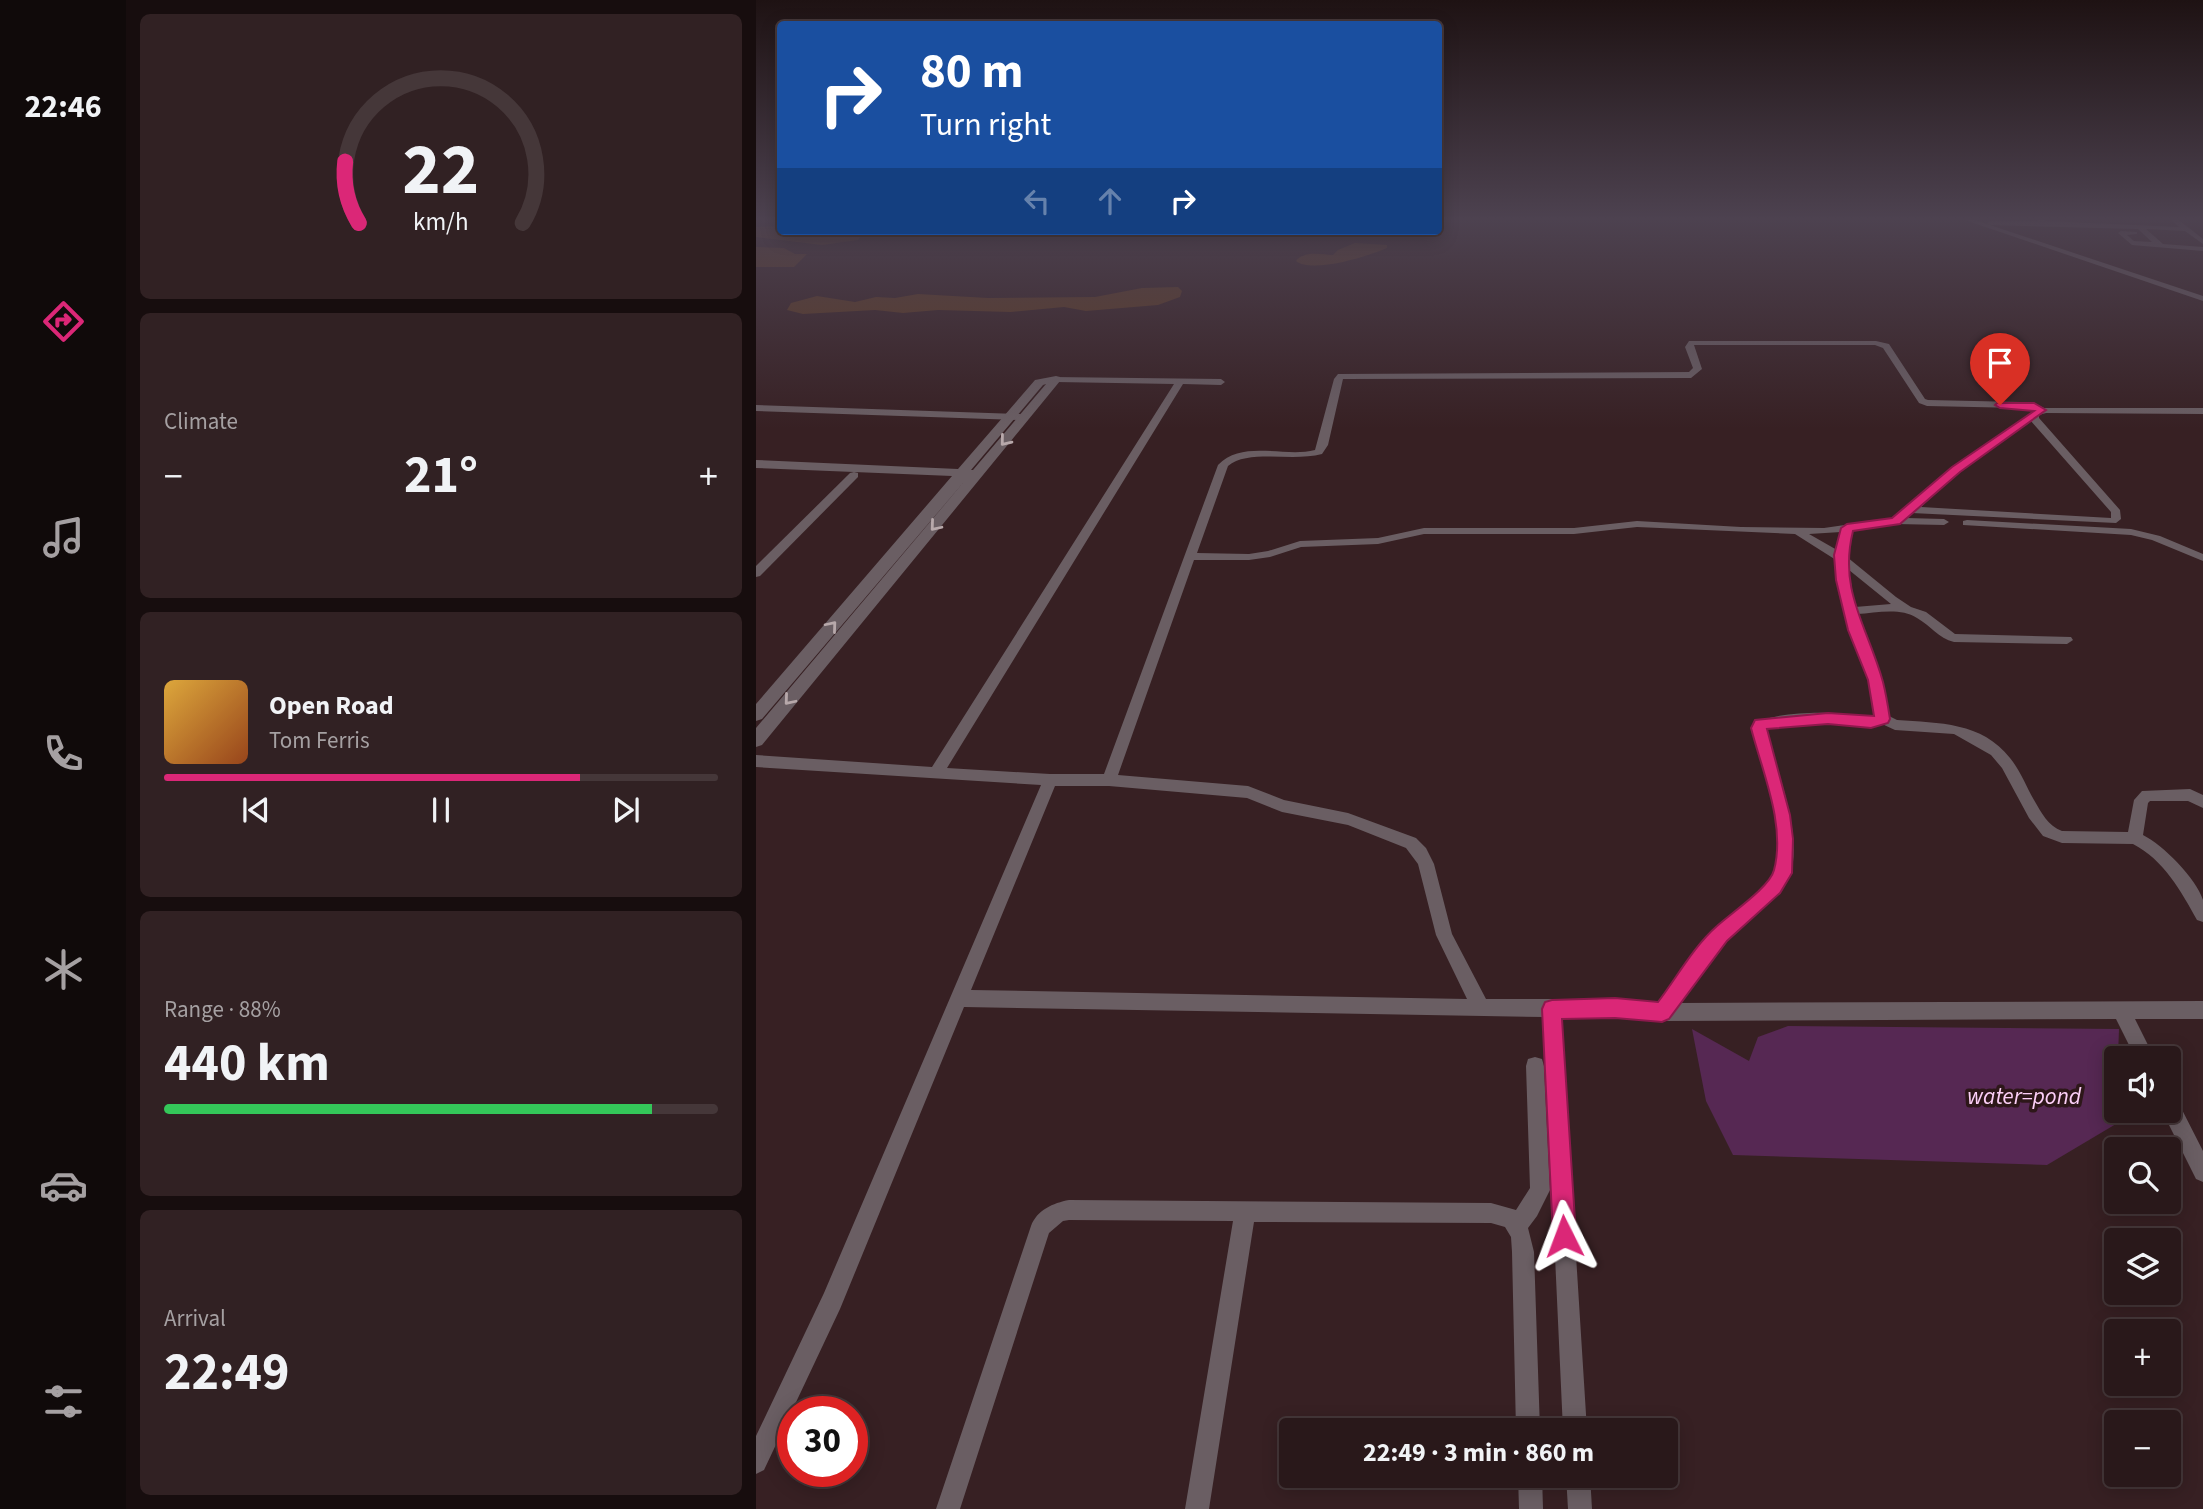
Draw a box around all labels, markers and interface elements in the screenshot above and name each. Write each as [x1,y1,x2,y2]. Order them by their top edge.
text: 80 m [920,37,1024,107]
icon: right [805,49,896,140]
text: 22:46 [24,84,102,130]
text: Turn right [920,102,1051,148]
text: 22 [403,118,479,222]
icon: left [1018,182,1056,220]
icon: ahead [1091,182,1129,220]
icon: right [1164,182,1202,220]
text: km/h [413,203,469,239]
icon: directions [39,297,88,346]
pin [1970,333,2030,405]
icon: arrive [1981,344,2019,382]
text: Climate [164,405,238,438]
one-way arrow [1000,433,1013,445]
text: 21° [404,439,478,513]
text: − [164,450,183,504]
text: + [699,450,718,504]
icon: music [39,513,88,562]
one-way arrow [931,517,943,530]
one-way arrow [824,621,836,634]
text: Open Road [269,687,394,724]
one-way arrow [785,692,797,705]
text: Tom Ferris [269,724,370,757]
icon: phone [39,729,88,778]
icon: previous [237,791,275,829]
icon: pause [422,791,460,829]
icon: next [607,791,645,829]
icon: climate [39,945,88,994]
text: Range · 88% [164,993,281,1026]
text: 440 km [164,1027,330,1101]
map controls [2104,1046,2181,1487]
button: sound [2104,1046,2181,1123]
water label: water=pond [1967,1080,2082,1113]
button: search [2104,1137,2181,1214]
icon: car [39,1161,88,1210]
position arrow [1527,1199,1601,1273]
button: layers [2104,1228,2181,1305]
text: Arrival [164,1302,226,1335]
button: + [2104,1319,2181,1396]
text: 22:49 [164,1336,289,1410]
icon: filters [39,1377,88,1426]
speed limit sign: 30 [777,1396,868,1487]
button: − [2104,1410,2181,1487]
text: 22:49 · 3 min · 860 m [1363,1434,1594,1471]

